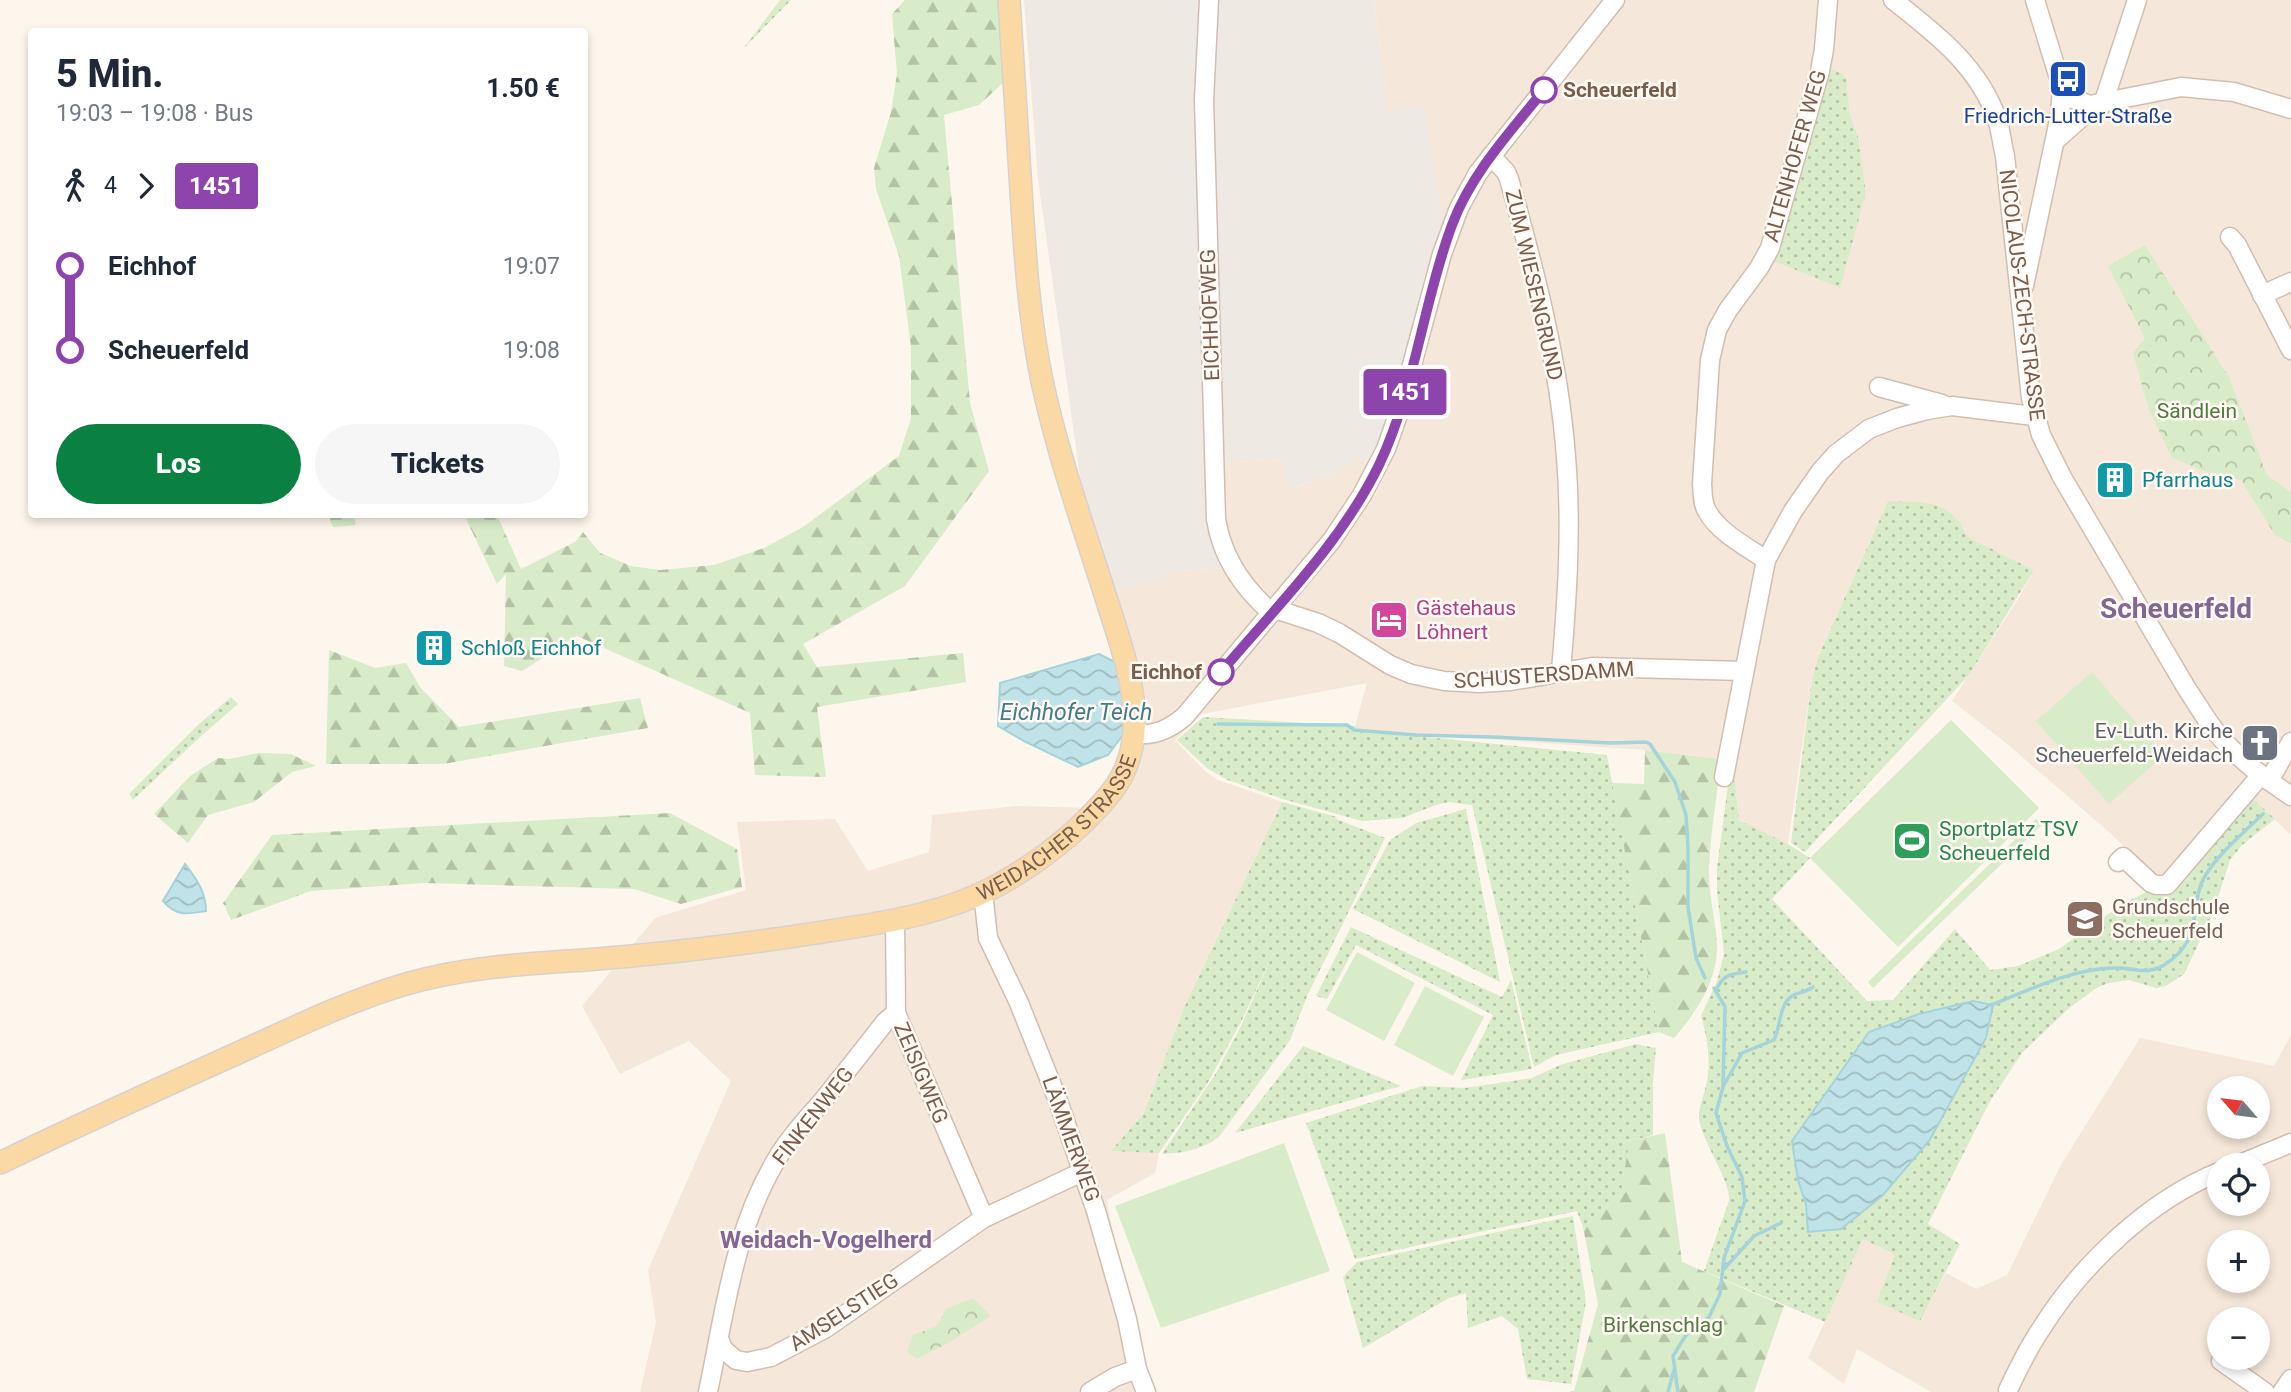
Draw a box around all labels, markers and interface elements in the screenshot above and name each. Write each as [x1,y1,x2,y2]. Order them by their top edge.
text: 5 Min. [56,52,164,96]
bus stop icon: Friedrich-Lutter-Straße [2047,58,2089,100]
street label: ALTENHOFER WEG [1759,67,1831,245]
text: 1.50 € [486,73,560,103]
marker: Scheuerfeld [1531,77,1557,103]
place label: Scheuerfeld [1563,78,1677,102]
text: 19:03 – 19:08 · Bus [56,100,253,127]
place label: Friedrich-Lutter-Straße [1964,104,2172,128]
icon: walk [56,167,94,205]
icon: forward [127,167,165,205]
street label: NICOLAUS-ZECH-STRASSE [1995,168,2049,422]
text: 4 [104,172,117,199]
text: 1451 [189,172,244,200]
street label: ZUM WIESENGRUND [1500,187,1568,383]
street label: EICHHOFWEG [1196,249,1224,381]
text: Eichhof [108,251,196,281]
text: 19:07 [503,253,560,280]
text: Scheuerfeld [108,335,249,365]
text: 19:08 [503,337,560,364]
line badge: 1451 [1356,369,1454,415]
text: 1451 [1377,378,1433,406]
park label: Sändlein [2157,399,2237,423]
button: Los [56,424,301,504]
button: Tickets [315,424,560,504]
building icon: Pfarrhaus [2094,459,2136,501]
place label: Pfarrhaus [2142,468,2234,492]
district label: Scheuerfeld [2100,592,2252,625]
place label: Gästehaus Löhnert [1416,596,1516,644]
hotel icon: Gästehaus Löhnert [1368,599,1410,641]
building icon: Schloß Eichhof [413,627,455,669]
place label: Schloß Eichhof [461,636,602,660]
street label: SCHUSTERSDAMM [1453,657,1635,693]
marker: Eichhof [1208,659,1234,685]
place label: Eichhof [1131,660,1202,684]
water label: Eichhofer Teich [1000,699,1152,726]
place label: Ev-Luth. Kirche Scheuerfeld-Weidach [2036,719,2233,767]
church icon: Ev-Luth. Kirche Scheuerfeld-Weidach [2239,722,2281,764]
street label: WEIDACHER STRASSE [973,752,1141,906]
place label: Sportplatz TSV Scheuerfeld [1939,817,2079,865]
sports icon: Sportplatz TSV Scheuerfeld [1891,820,1933,862]
place label: Grundschule Scheuerfeld [2112,895,2230,943]
school or university icon: Grundschule Scheuerfeld [2064,898,2106,940]
street label: ZEISIGWEG [889,1019,953,1127]
street label: FINKENWEG [767,1062,859,1170]
street label: LÄMMERWEG [1037,1073,1105,1205]
north arrow [2207,1076,2270,1139]
map controls [2207,1076,2270,1370]
button: locate [2207,1153,2270,1216]
district label: Weidach-Vogelherd [720,1226,932,1254]
button: + [2207,1230,2270,1293]
street label: AMSELSTIEG [785,1268,903,1356]
button: − [2207,1307,2270,1370]
park label: Birkenschlag [1603,1313,1723,1337]

